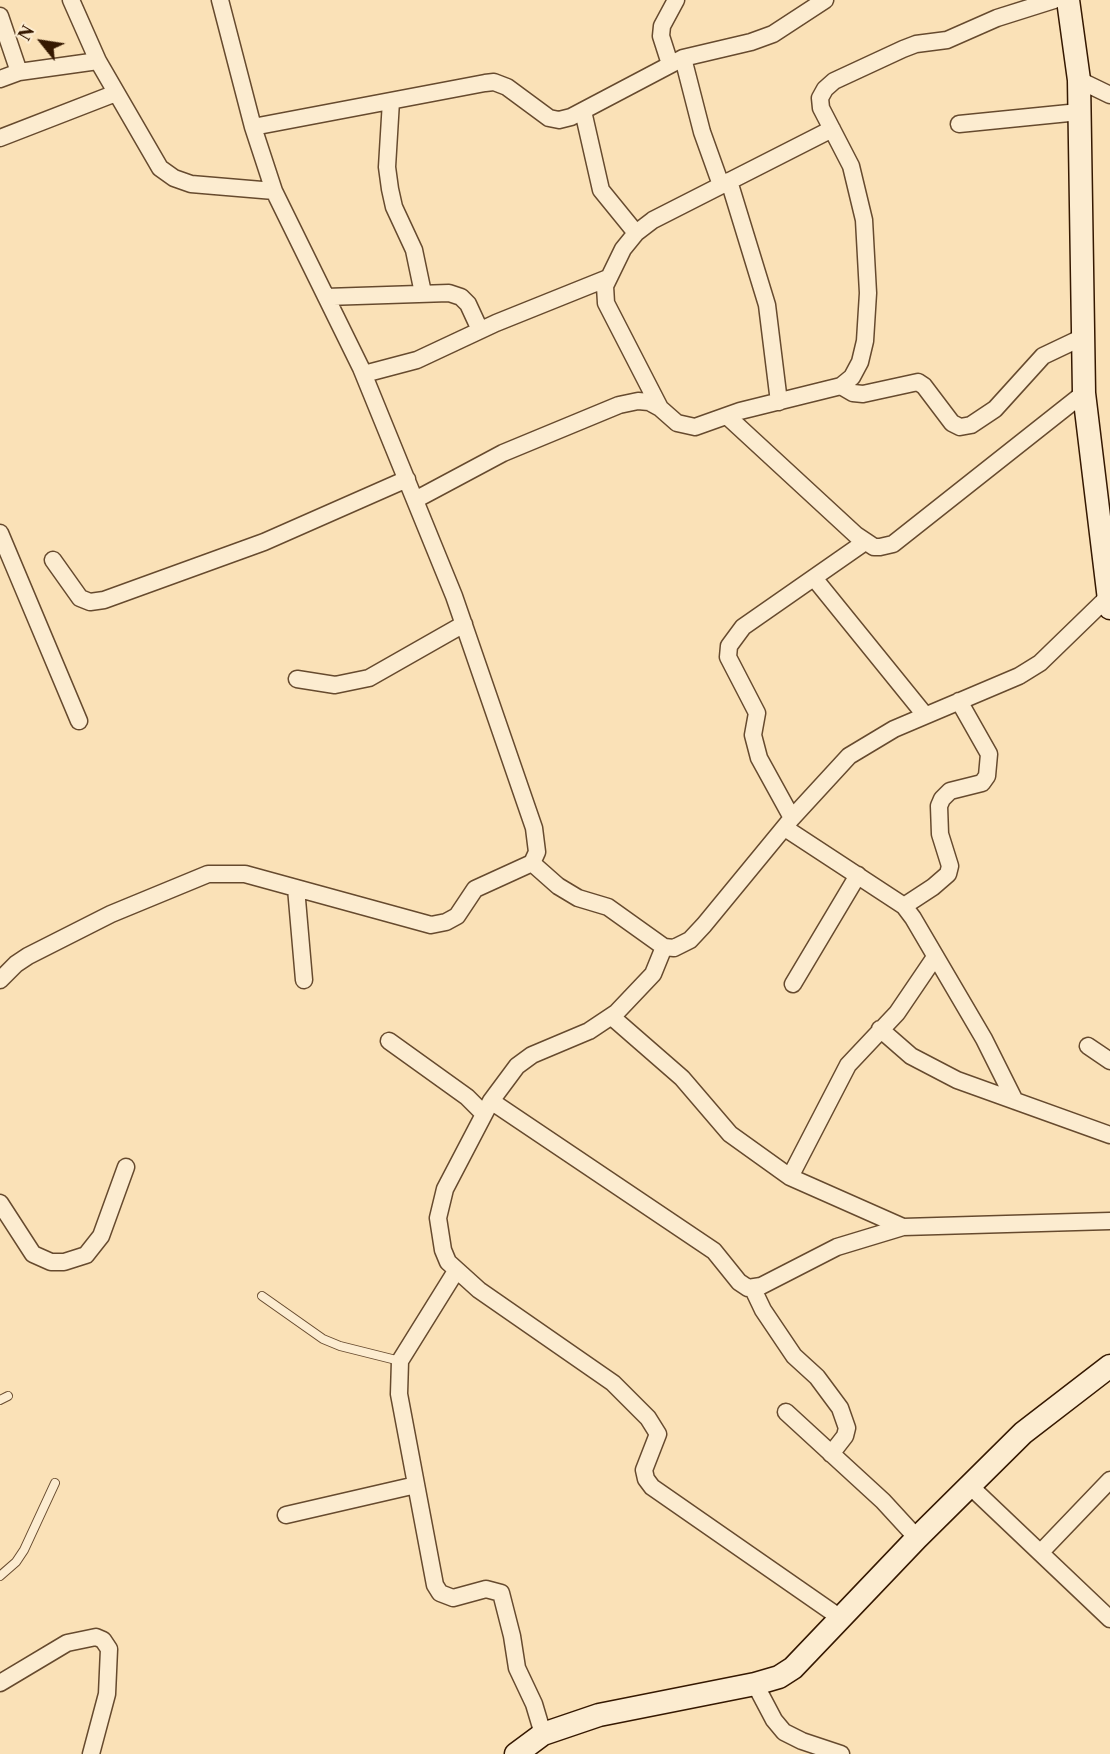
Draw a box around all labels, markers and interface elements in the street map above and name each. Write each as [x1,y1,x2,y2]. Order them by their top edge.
north arrow [12,12,72,72]
text: N [14,22,39,44]

